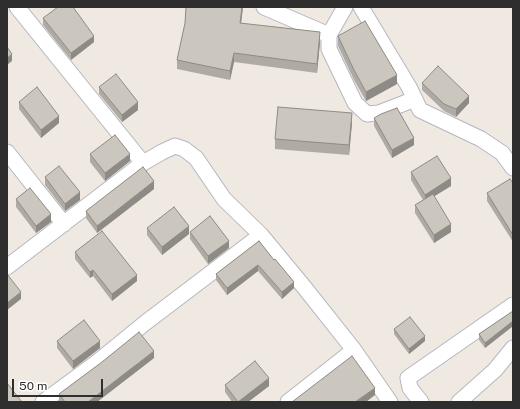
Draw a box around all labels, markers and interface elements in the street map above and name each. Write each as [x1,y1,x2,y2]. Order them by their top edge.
scale bar [14,371,105,397]
text: 50 m [19,379,47,393]

